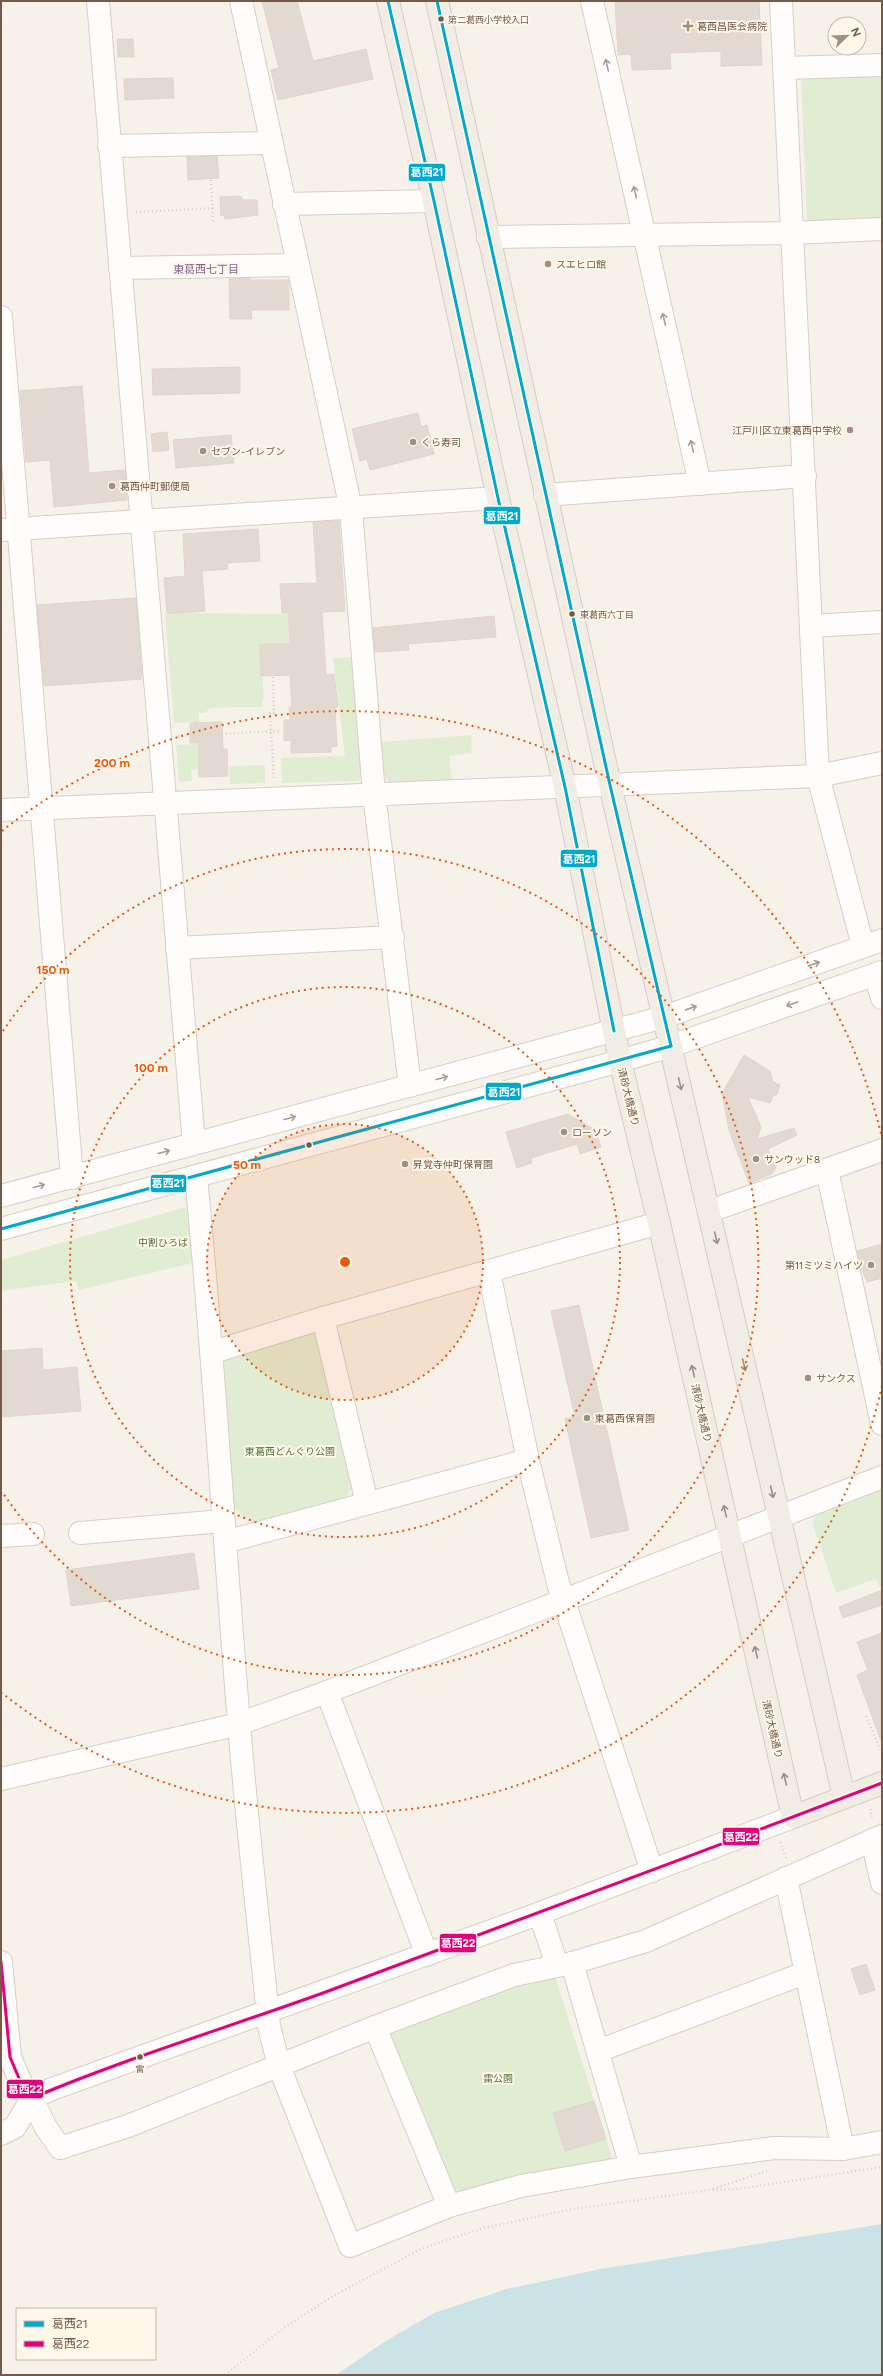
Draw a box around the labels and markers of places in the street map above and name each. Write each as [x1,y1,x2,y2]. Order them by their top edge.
marker: 第二葛西小学校入口 [436,14,446,24]
place label: 第二葛西小学校入口 [448,14,529,25]
marker: 葛西昌医会病院 [682,20,694,32]
place label: 葛西昌医会病院 [697,20,767,33]
place label: スエヒロ館 [556,258,606,271]
marker: スエヒロ館 [543,259,553,269]
place label: 江戸川区立東葛西中学校 [732,424,842,437]
marker: 江戸川区立東葛西中学校 [845,425,855,435]
place label: くら寿司 [421,436,461,449]
marker: くら寿司 [408,437,418,447]
place label: セブン-イレブン [211,445,285,458]
marker: セブン-イレブン [198,446,208,456]
place label: 葛西仲町郵便局 [120,480,190,493]
marker: 葛西仲町郵便局 [107,481,117,491]
marker: 東葛西六丁目 [567,609,577,619]
place label: 東葛西六丁目 [580,609,634,620]
place label: ローソン [572,1126,612,1139]
marker: ローソン [559,1127,569,1137]
unlabelled marker [304,1140,314,1150]
place label: サンウッド8 [764,1153,820,1166]
marker: サンウッド8 [751,1154,761,1164]
place label: 昇覚寺仲町保育園 [413,1158,493,1171]
marker: 昇覚寺仲町保育園 [400,1159,410,1169]
centre of rings [338,1255,352,1269]
place label: 第11ミツミハイツ [785,1259,863,1272]
marker: 第11ミツミハイツ [866,1260,876,1270]
place label: サンクス [816,1372,856,1385]
marker: サンクス [803,1373,813,1383]
place label: 東葛西保育園 [595,1412,655,1425]
marker: 東葛西保育園 [582,1413,592,1423]
marker: 雷 [135,2052,145,2062]
place label: 雷 [135,2063,145,2074]

